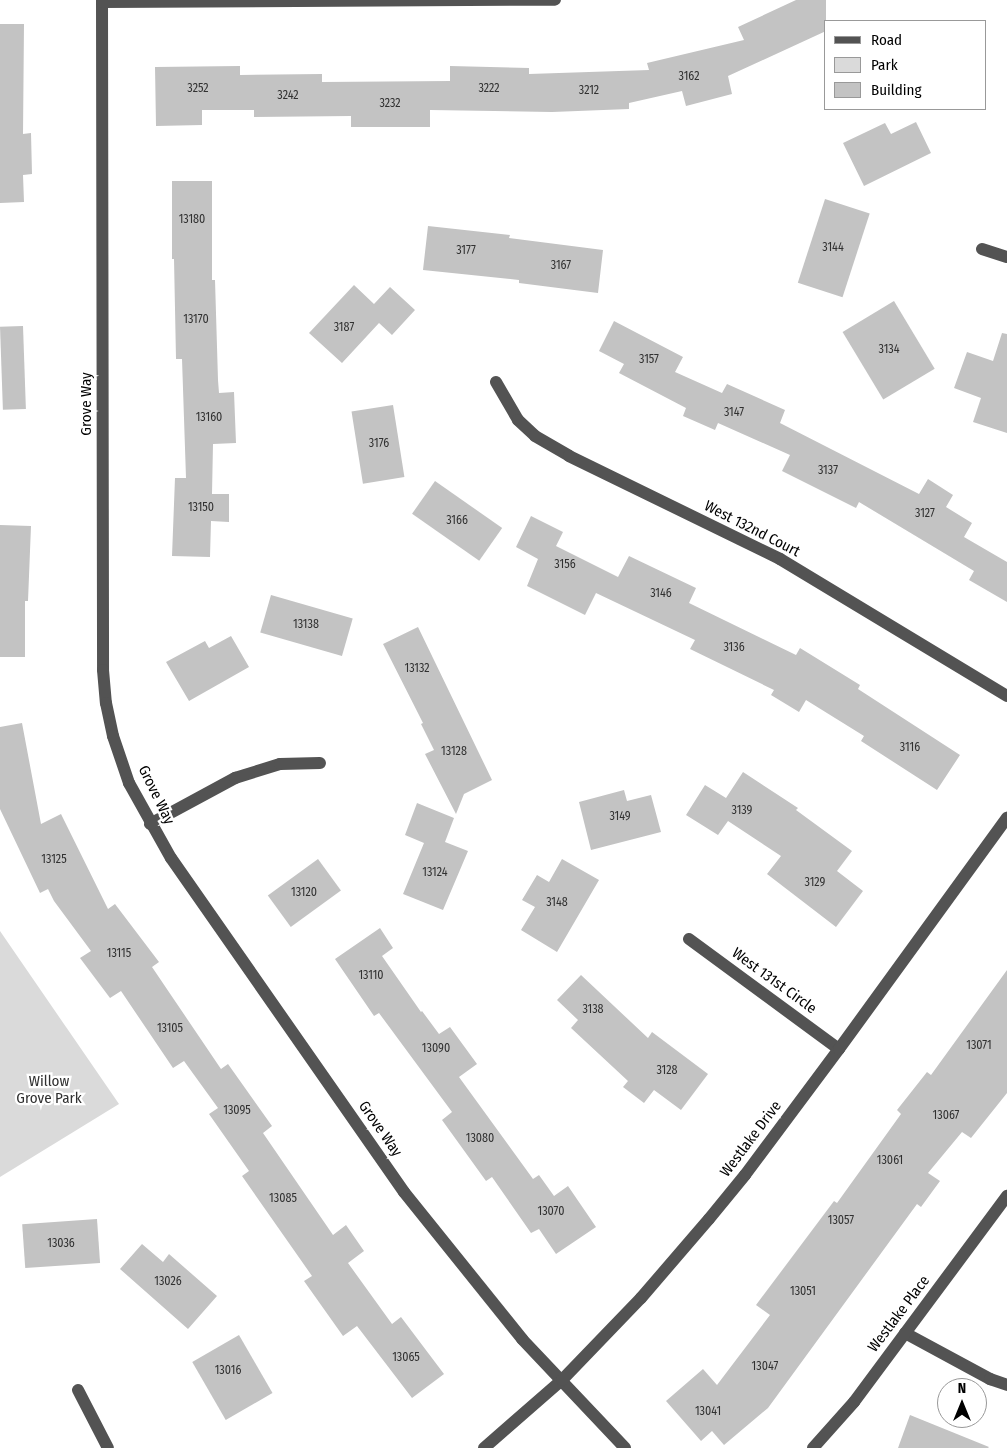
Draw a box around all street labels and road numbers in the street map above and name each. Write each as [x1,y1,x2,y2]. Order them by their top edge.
street label: Grove Way [78,372,96,436]
street label: West 132nd Court [701,497,803,561]
street label: Grove Way [134,763,178,827]
street label: West 131st Circle [728,944,820,1018]
street label: Westlake Drive [717,1097,785,1181]
street label: Grove Way [354,1098,406,1160]
street label: Westlake Place [864,1272,934,1356]

